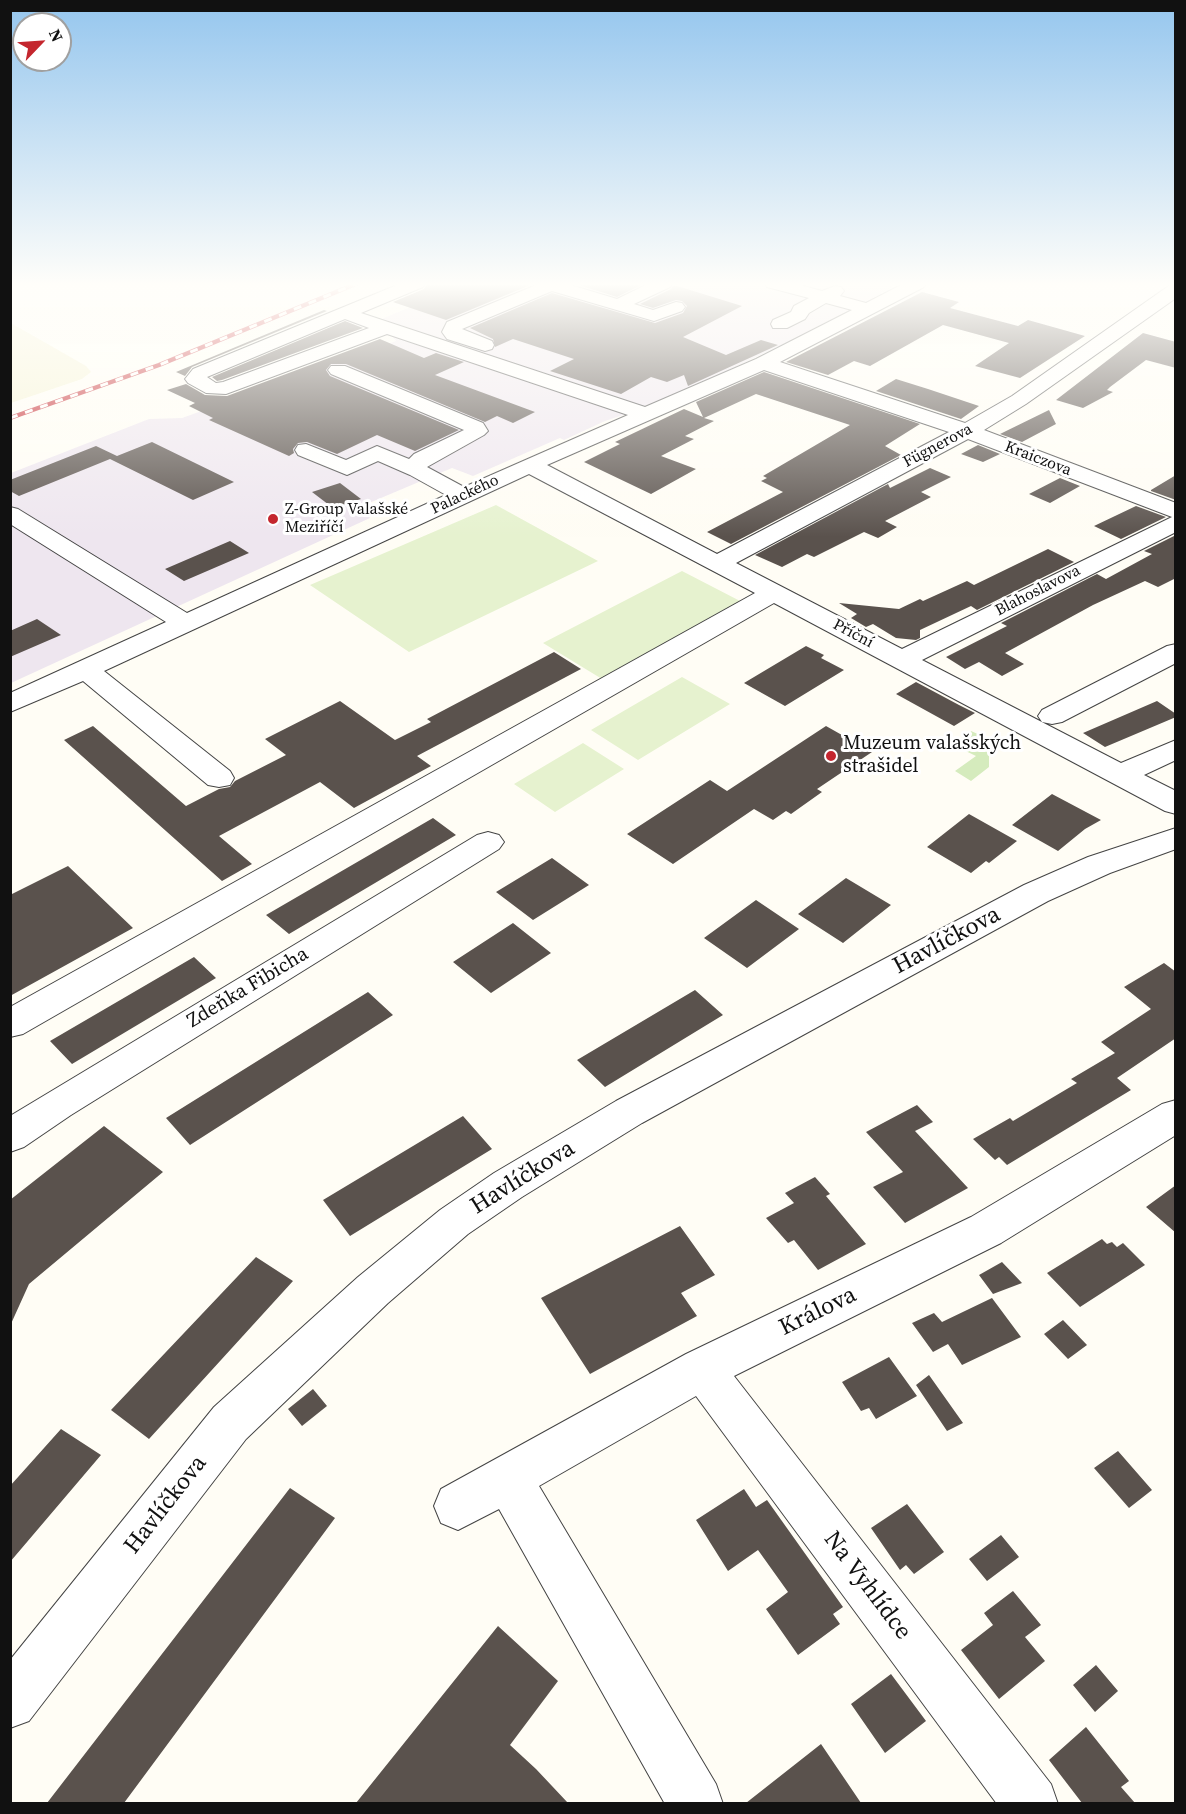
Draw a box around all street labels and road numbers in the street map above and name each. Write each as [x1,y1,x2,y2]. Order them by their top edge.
street label: Fügnerova [900,420,976,472]
street label: Kraiczova [1002,437,1074,481]
street label: Palackého [428,471,502,519]
street label: Blahoslavova [992,561,1084,621]
street label: Příční [829,615,877,653]
street label: Havlíčkova [888,901,1006,981]
street label: Zdeňka Fibicha [183,942,313,1034]
street label: Havlíčkova [466,1135,580,1221]
street label: Králova [775,1281,861,1343]
street label: Havlíčkova [119,1450,213,1560]
street label: Na Vyhlídce [817,1526,917,1646]

